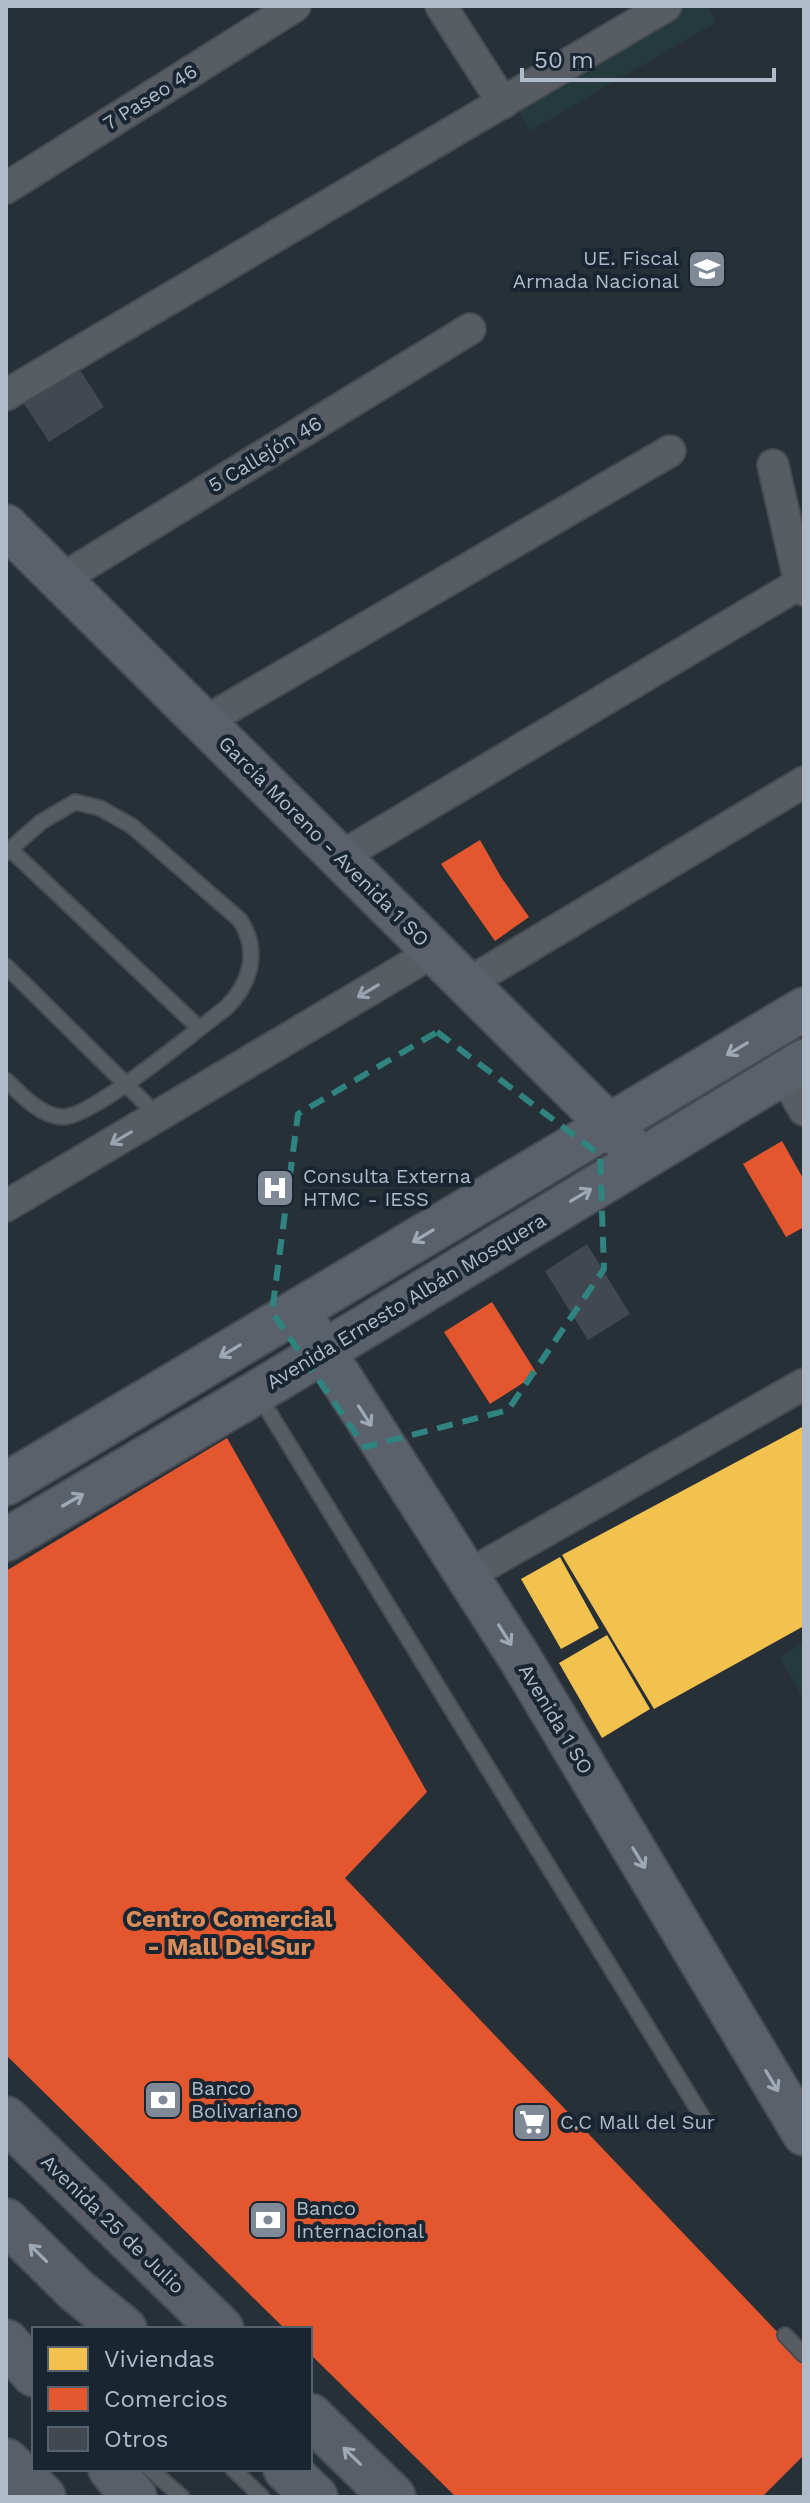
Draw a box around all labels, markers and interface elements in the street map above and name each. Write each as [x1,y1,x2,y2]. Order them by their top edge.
scale bar [522,32,774,82]
text: 50 m [534,46,594,74]
street label: 7 Paseo 46 [99,59,201,135]
place label: UE. Fiscal Armada Nacional [513,246,679,293]
school or university icon: UE. Fiscal Armada Nacional [686,248,728,290]
street label: 5 Callejón 46 [204,411,326,497]
street label: García Moreno - Avenida 1 SO [214,731,434,951]
one-way arrow [357,983,380,999]
one-way arrow [726,1041,749,1057]
one-way arrow [110,1130,133,1146]
place label: Consulta Externa HTMC - IESS [303,1164,471,1211]
hospital icon: Consulta Externa HTMC - IESS [254,1167,296,1209]
one-way arrow [569,1186,592,1202]
street label: Avenida Ernesto Albán Mosquera [262,1208,550,1394]
one-way arrow [412,1228,435,1244]
one-way arrow [219,1343,242,1359]
one-way arrow [357,1404,373,1427]
one-way arrow [61,1492,84,1508]
one-way arrow [498,1623,514,1646]
street label: Avenida 1 SO [514,1660,598,1778]
one-way arrow [631,1846,647,1869]
district label: Centro Comercial - Mall Del Sur [126,1905,332,1961]
one-way arrow [764,2069,780,2092]
place label: Banco Bolivariano [191,2076,298,2123]
bank icon: Banco Bolivariano [142,2079,184,2121]
supermarket icon: C.C Mall del Sur [511,2101,553,2143]
place label: C.C Mall del Sur [560,2110,715,2134]
street label: Avenida 25 de Julio [36,2149,190,2299]
place label: Banco Internacional [296,2196,424,2243]
bank icon: Banco Internacional [247,2199,289,2241]
one-way arrow [28,2243,48,2262]
legend [32,2327,312,2471]
text: Viviendas [104,2345,215,2373]
text: Comercios [104,2385,228,2413]
text: Otros [104,2425,168,2453]
one-way arrow [342,2447,362,2466]

